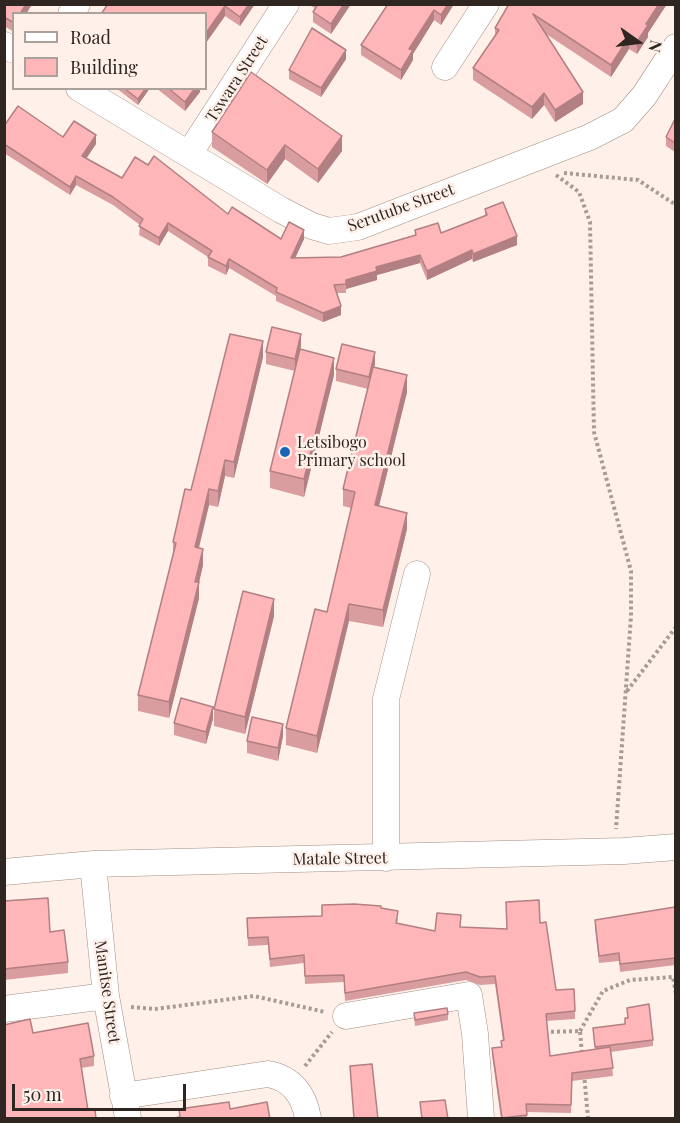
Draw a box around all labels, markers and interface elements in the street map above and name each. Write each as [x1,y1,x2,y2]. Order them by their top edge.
legend [12,12,207,90]
north arrow [608,12,668,72]
text: Road [70,25,111,49]
street label: Tswara Street [202,32,272,126]
text: N [644,38,668,55]
text: Building [70,55,138,79]
street label: Serutube Street [345,180,457,236]
place label: Letsibogo Primary school [297,433,406,471]
marker: Letsibogo Primary school [278,445,292,459]
street label: Matale Street [292,849,388,869]
street label: Manitse Street [90,939,124,1045]
scale bar [15,1072,189,1110]
text: 50 m [23,1082,62,1106]

